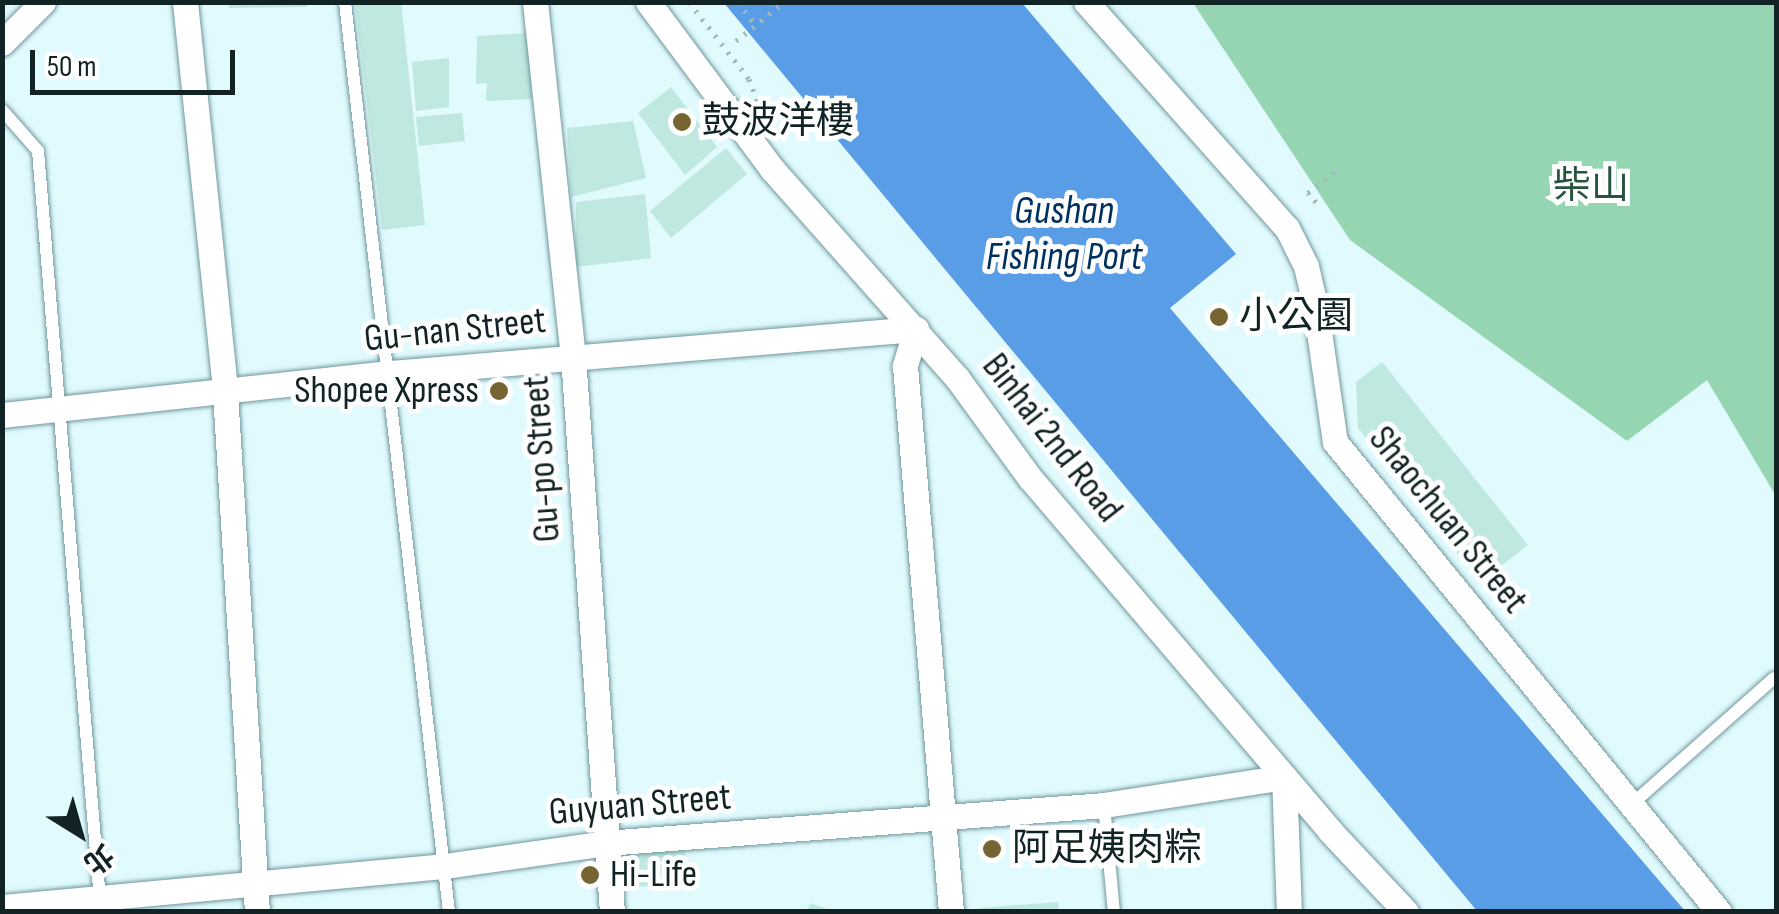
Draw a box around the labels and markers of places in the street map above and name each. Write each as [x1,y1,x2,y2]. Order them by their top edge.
place label: 鼓波洋樓 [702,99,854,145]
marker: 鼓波洋樓 [671,111,693,133]
place label: 小公園 [1239,294,1353,340]
marker: 小公園 [1208,306,1230,328]
place label: Shopee Xpress [294,368,479,414]
marker: Shopee Xpress [488,380,510,402]
place label: 阿足姨肉粽 [1012,826,1202,872]
marker: 阿足姨肉粽 [981,838,1003,860]
place label: Hi-Life [610,852,697,898]
marker: Hi-Life [579,864,601,886]

